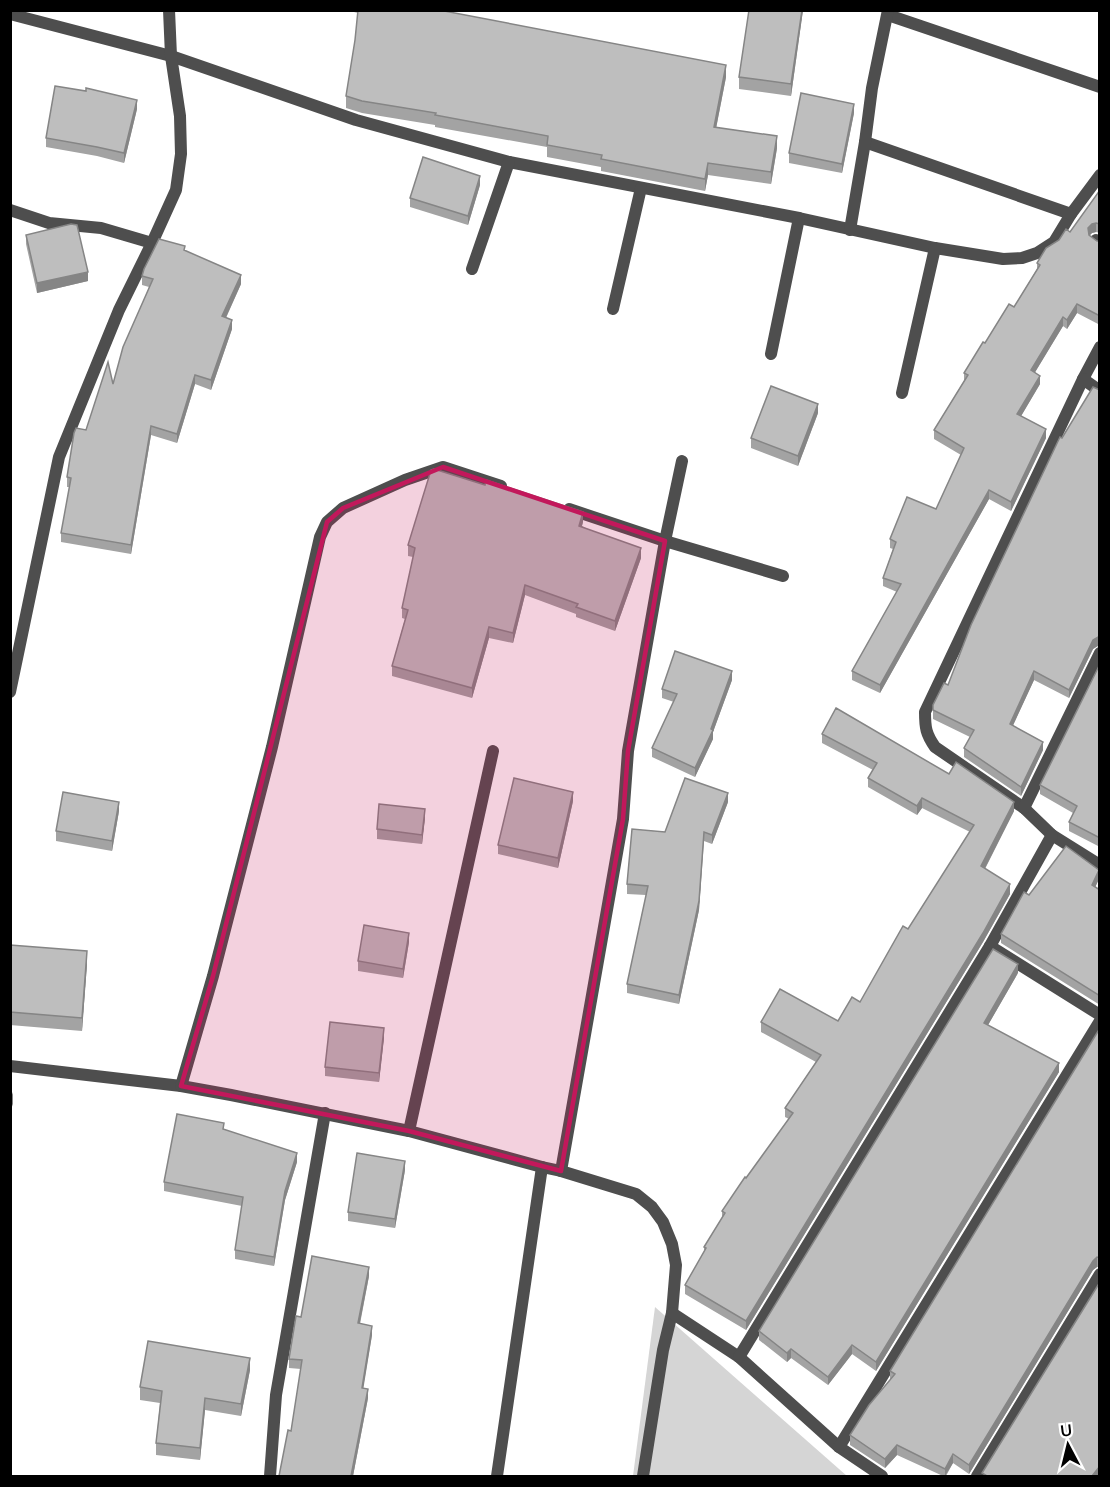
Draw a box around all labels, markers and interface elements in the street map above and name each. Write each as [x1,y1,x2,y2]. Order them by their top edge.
north arrow [1038,1415,1098,1475]
text: U [1059,1419,1073,1441]

